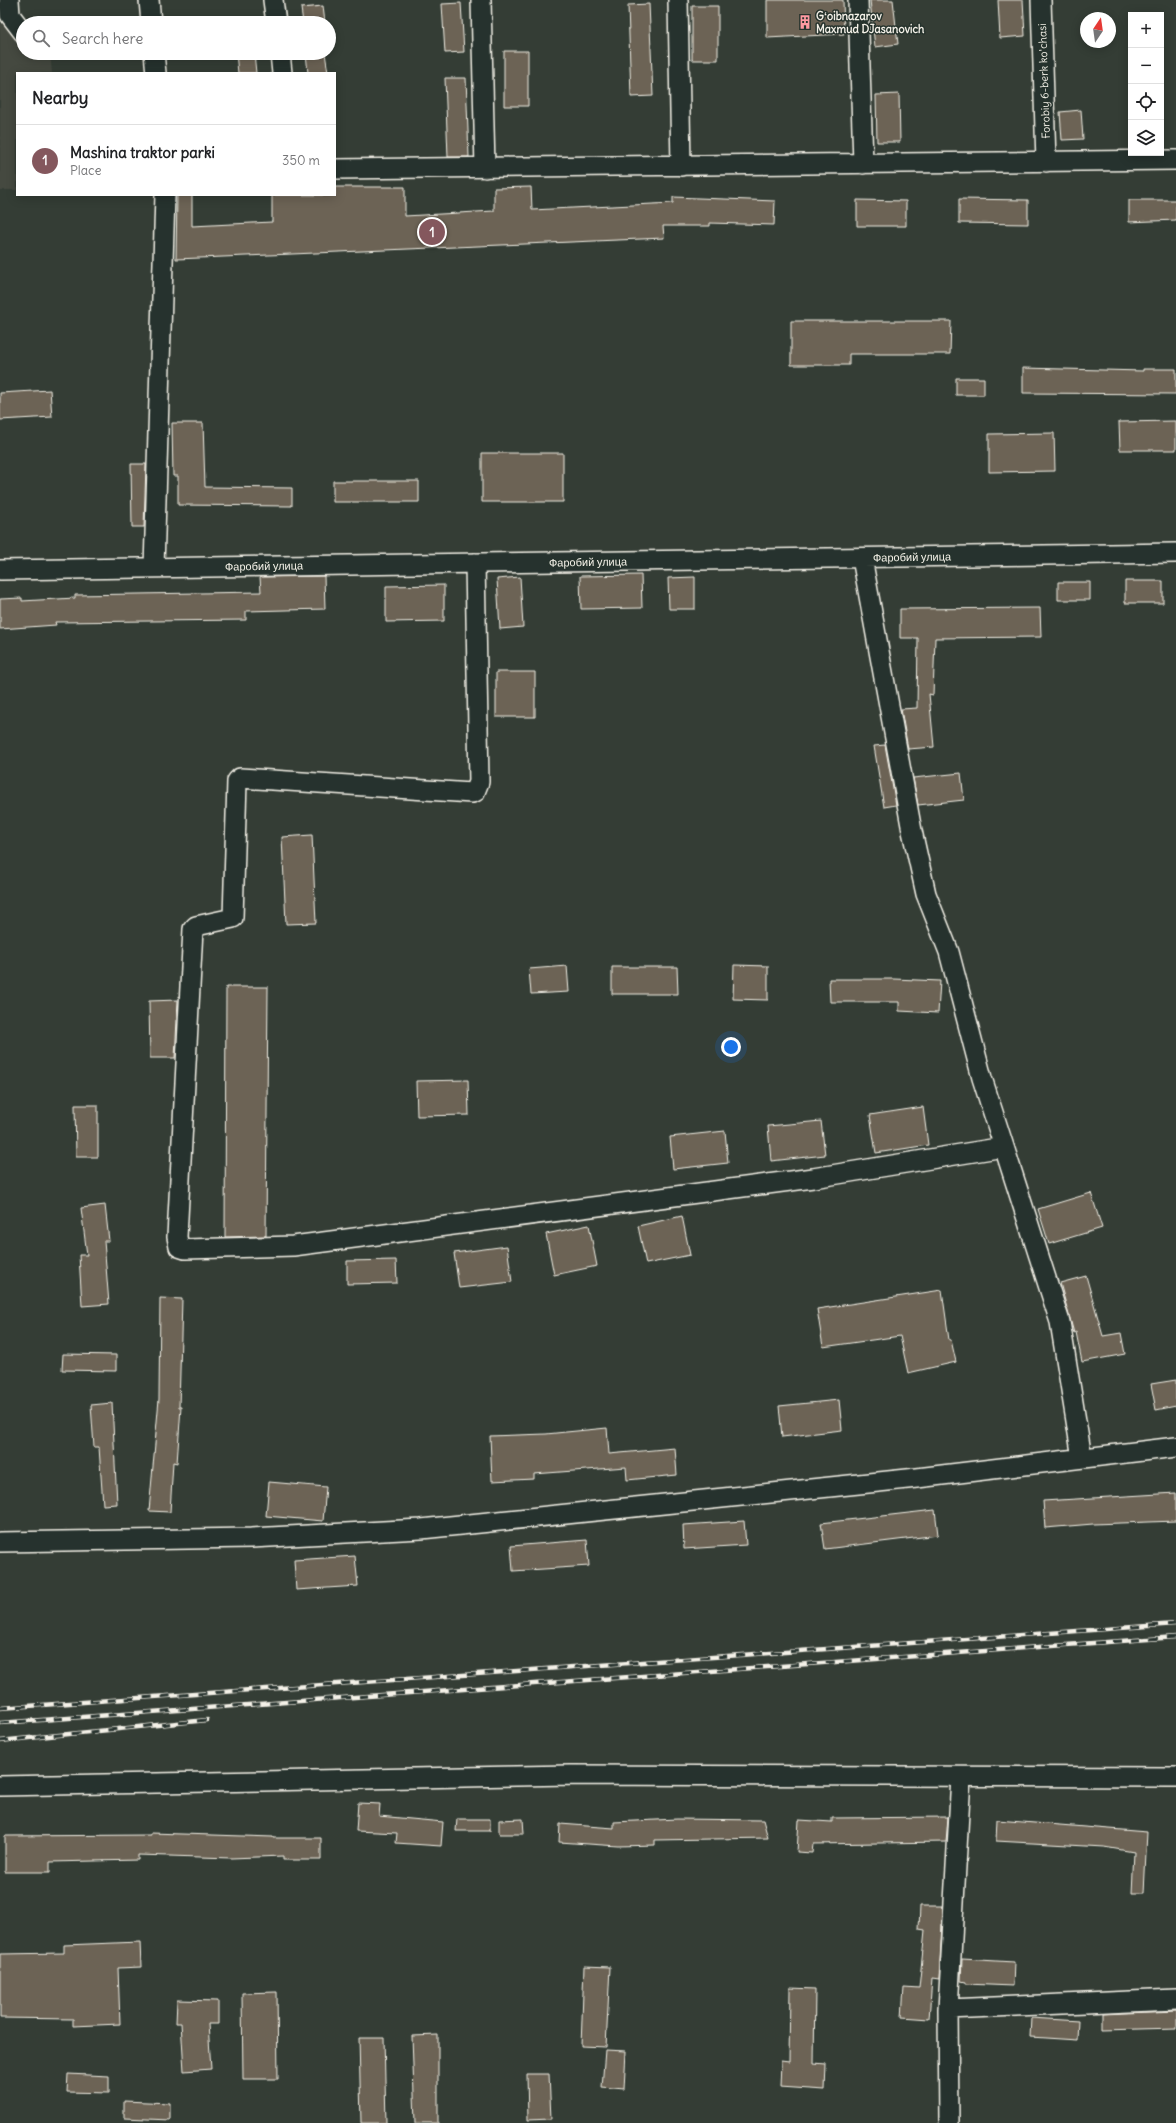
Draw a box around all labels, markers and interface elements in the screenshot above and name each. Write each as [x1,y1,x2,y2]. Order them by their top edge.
place label: Gʻoibnazarov Maxmud DJasanovich [816,9,925,36]
north arrow [1080,12,1116,48]
map controls [1128,12,1164,156]
button: + [1128,12,1164,48]
building icon: Gʻoibnazarov Maxmud DJasanovich [797,14,813,30]
search box [16,16,336,60]
street label: Forobiy 6-berk koʻchasi [1035,23,1053,139]
icon: search [30,27,52,49]
text: Search here [62,29,143,48]
button: − [1128,48,1164,84]
button: locate [1128,84,1164,120]
text: Nearby [32,87,88,109]
button: layers [1128,120,1164,156]
text: Mashina traktor parki [70,143,215,162]
text: 1 [42,152,48,169]
text: 350 m [282,152,320,169]
text: Place [70,162,101,179]
pin: 1 [419,217,445,247]
street label: Фаробий улица [873,549,952,565]
street label: Фаробий улица [549,554,628,570]
street label: Фаробий улица [225,558,304,574]
your location [721,1037,741,1057]

